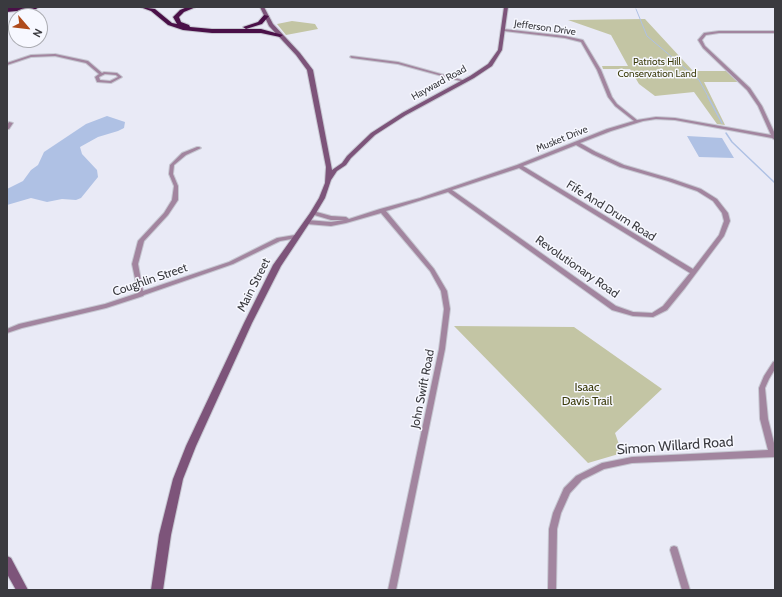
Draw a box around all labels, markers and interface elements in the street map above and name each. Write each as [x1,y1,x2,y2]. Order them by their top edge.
north arrow [8,8,48,48]
street label: Jefferson Drive [513,18,577,38]
text: N [30,26,46,40]
park label: Patriots Hill Conservation Land [618,56,696,80]
street label: Hayward Road [409,63,469,103]
street label: Musket Drive [534,123,590,155]
street label: Fife And Drum Road [564,178,658,244]
street label: Revolutionary Road [532,233,622,301]
street label: Main Street [234,256,274,314]
street label: Coughlin Street [111,260,189,300]
street label: John Swift Road [408,348,438,430]
park label: Isaac Davis Trail [562,380,612,408]
street label: Simon Willard Road [616,434,734,458]

